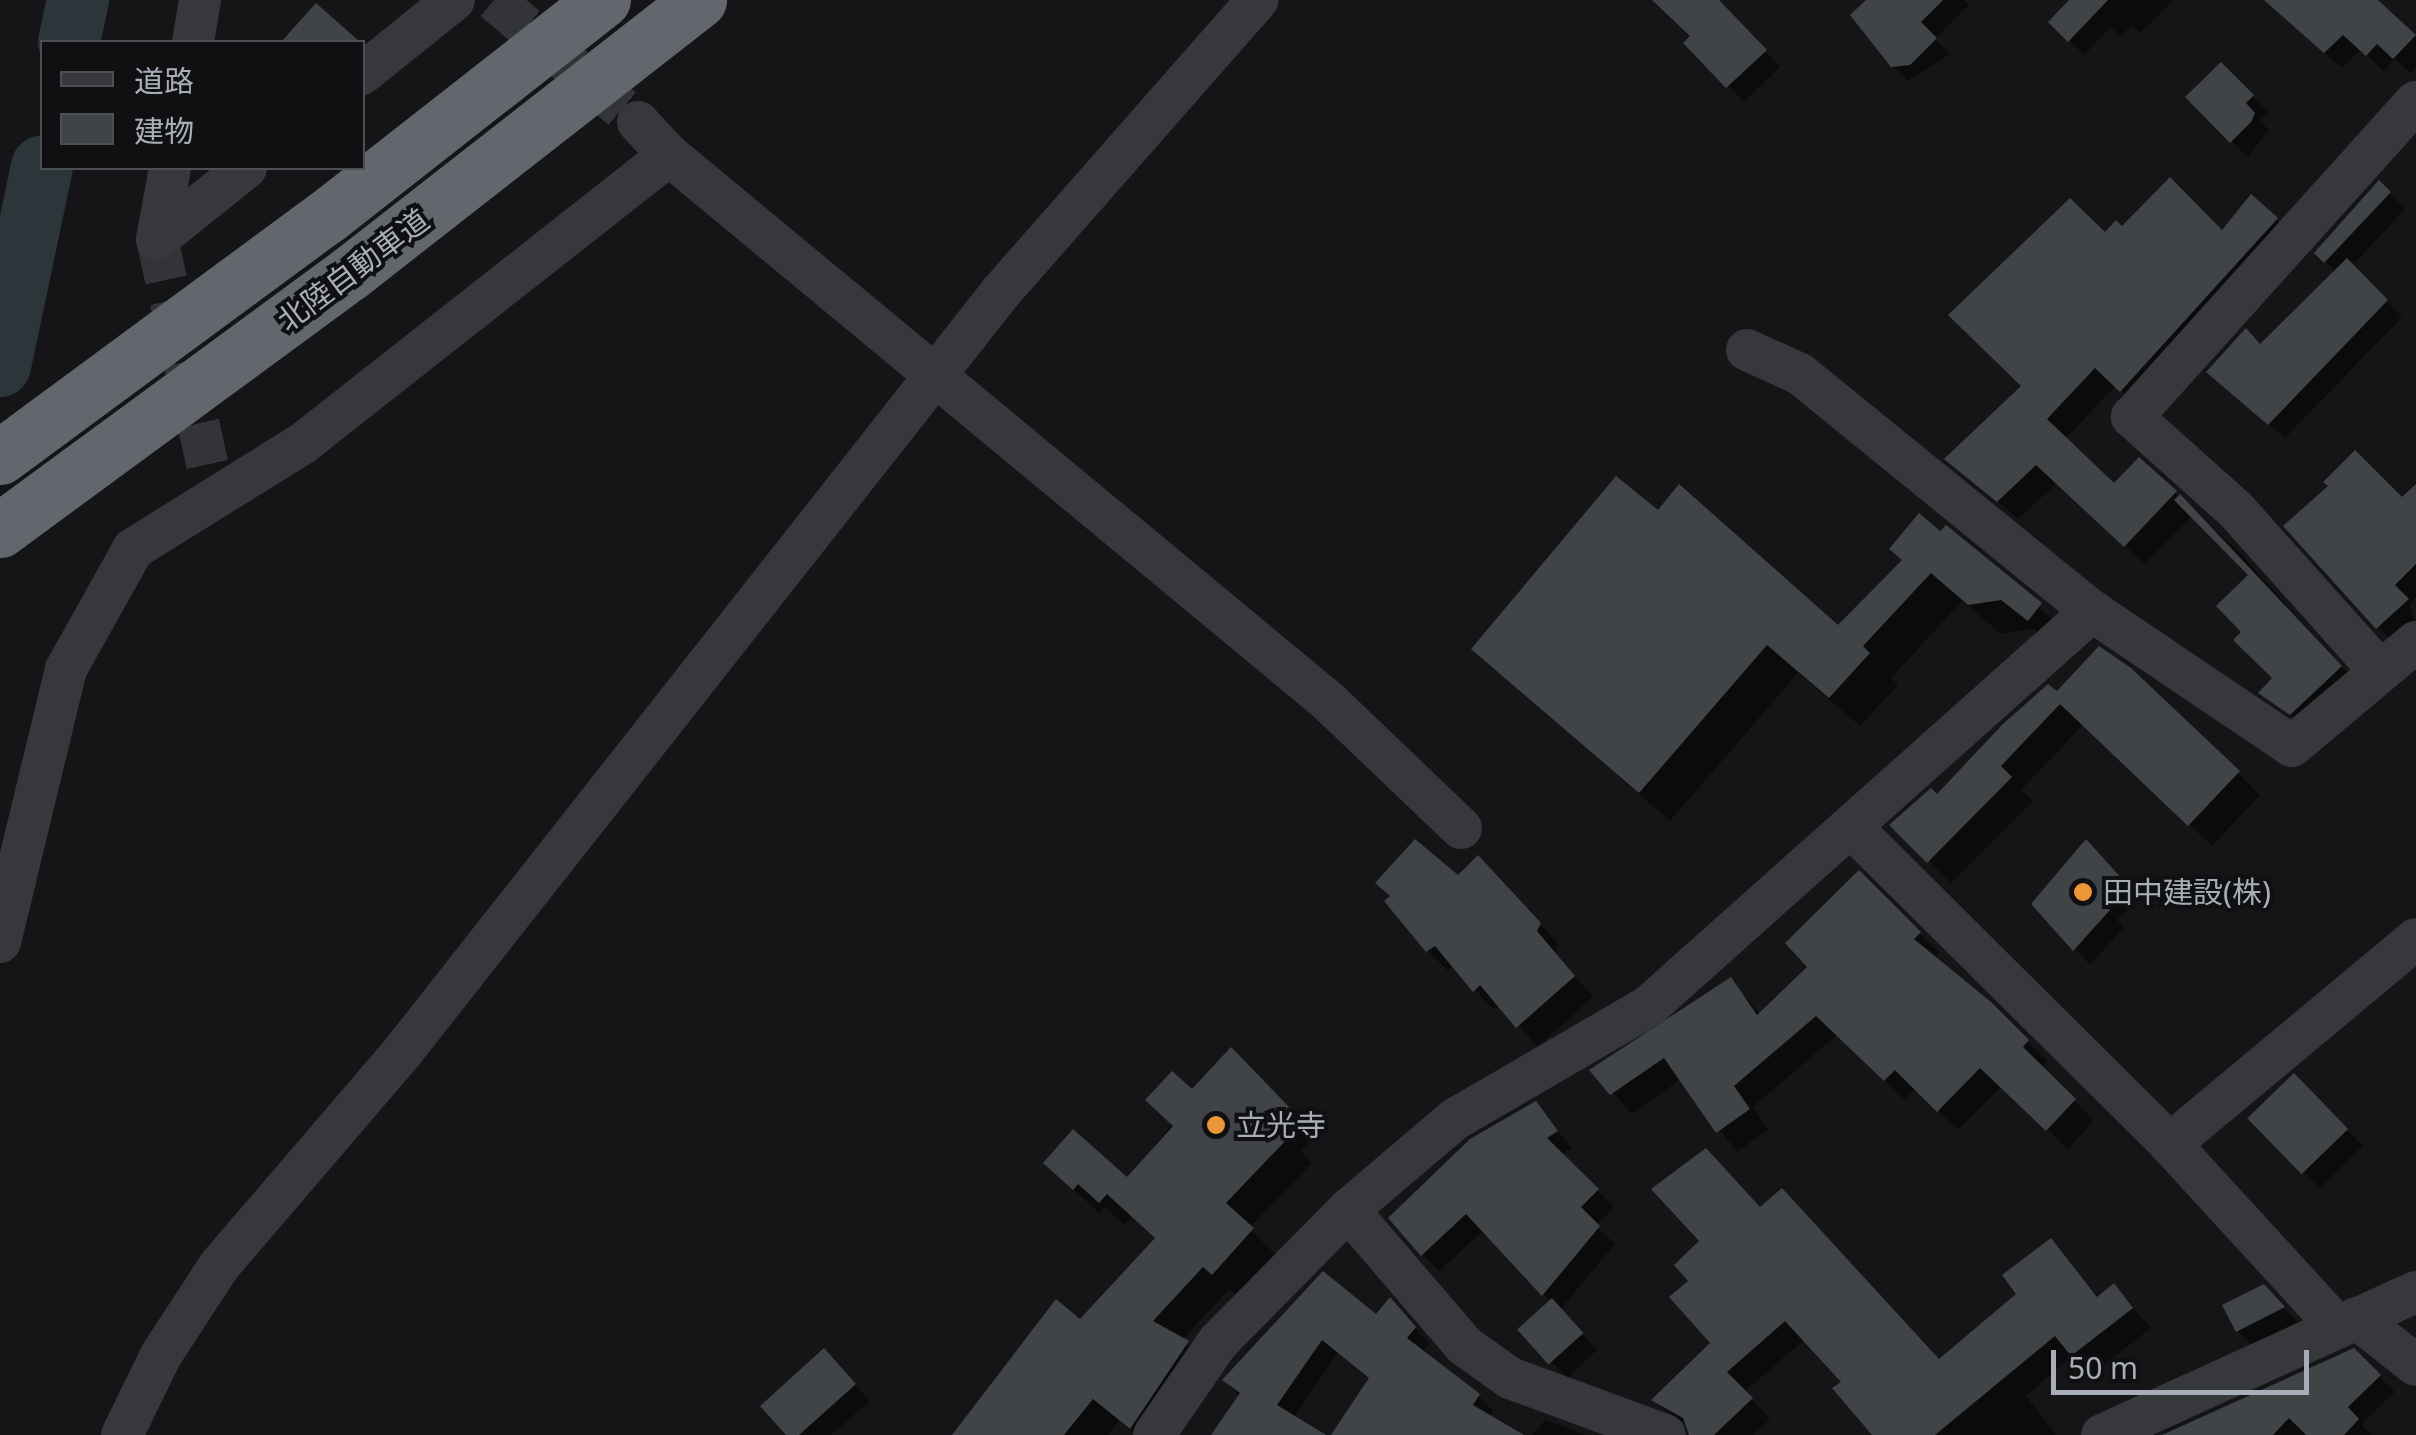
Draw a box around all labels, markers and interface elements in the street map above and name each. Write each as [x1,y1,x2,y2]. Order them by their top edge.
legend [40,40,365,170]
text: 道路 [134,60,194,101]
text: 建物 [134,110,194,151]
street label: 北陸自動車道 [270,201,436,339]
place label: 田中建設(株) [2103,874,2271,910]
marker: 田中建設(株) [2072,881,2094,903]
place label: 立光寺 [1236,1107,1326,1143]
marker: 立光寺 [1205,1114,1227,1136]
scale bar [2056,1330,2314,1392]
text: 50 m [2068,1347,2138,1388]

